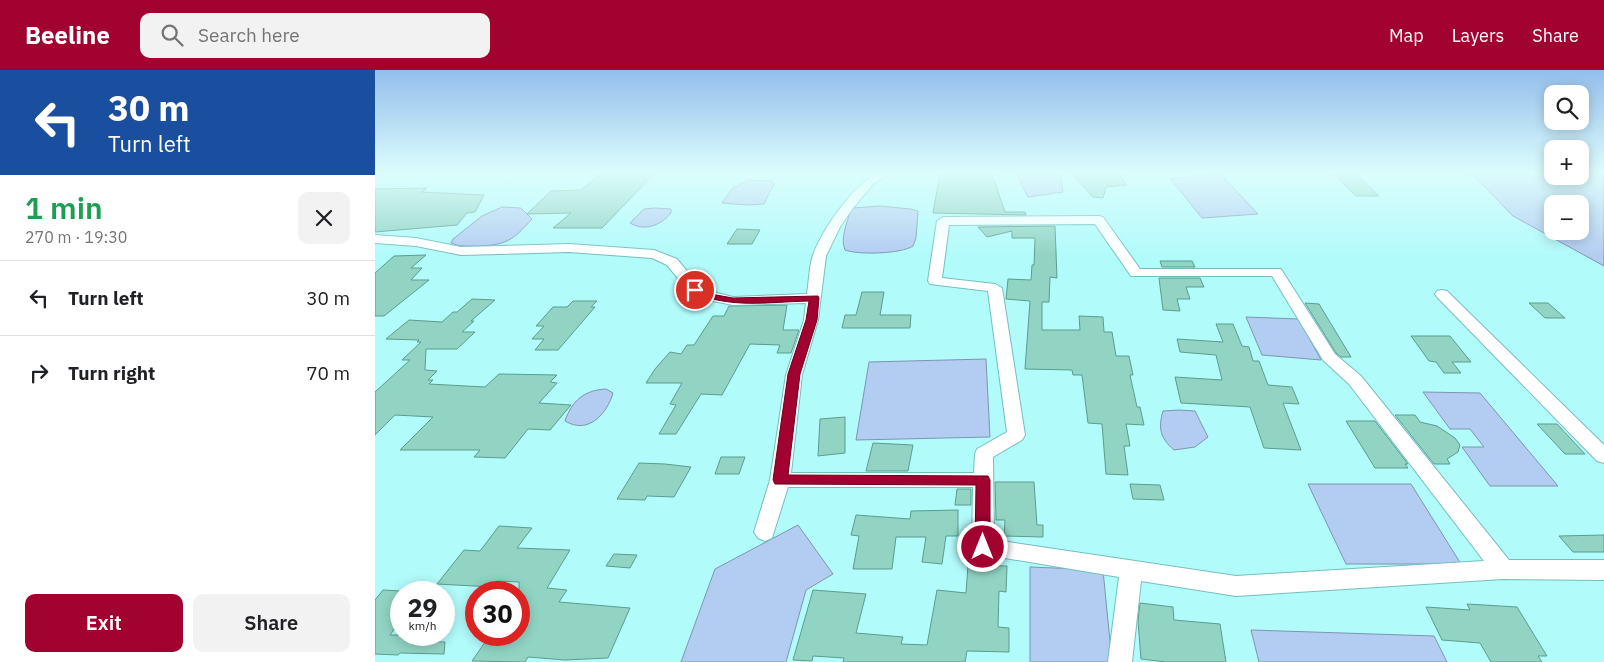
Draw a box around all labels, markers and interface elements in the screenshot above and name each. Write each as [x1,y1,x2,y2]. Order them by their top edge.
search box [140,13,490,58]
text: Beeline [25,19,110,51]
icon: search [158,21,186,49]
text: Search here [198,23,300,47]
text: Map [1389,24,1424,47]
text: Layers [1452,24,1504,47]
text: Share [1532,24,1579,47]
text: 30 m [108,85,190,131]
map controls [1544,85,1589,240]
button: search [1544,85,1589,130]
icon: left [25,90,90,155]
text: Turn left [108,129,191,158]
button: + [1544,140,1589,185]
text: 1 min [25,188,103,227]
button: close [298,192,350,244]
button: − [1544,195,1589,240]
text: 270 m · 19:30 [25,227,127,247]
pin [674,269,716,311]
icon: arrive [681,276,709,304]
icon: left [25,284,53,312]
text: Turn left [68,286,144,310]
text: 30 m [306,286,350,310]
icon: right [25,359,53,387]
text: Turn right [68,361,155,385]
text: 70 m [306,361,350,385]
position arrow [956,520,1008,572]
speed limit sign: 30 [465,581,530,646]
text: 29 [407,591,438,624]
button: Exit [25,594,183,652]
button: Share [193,594,350,652]
text: km/h [408,618,437,633]

